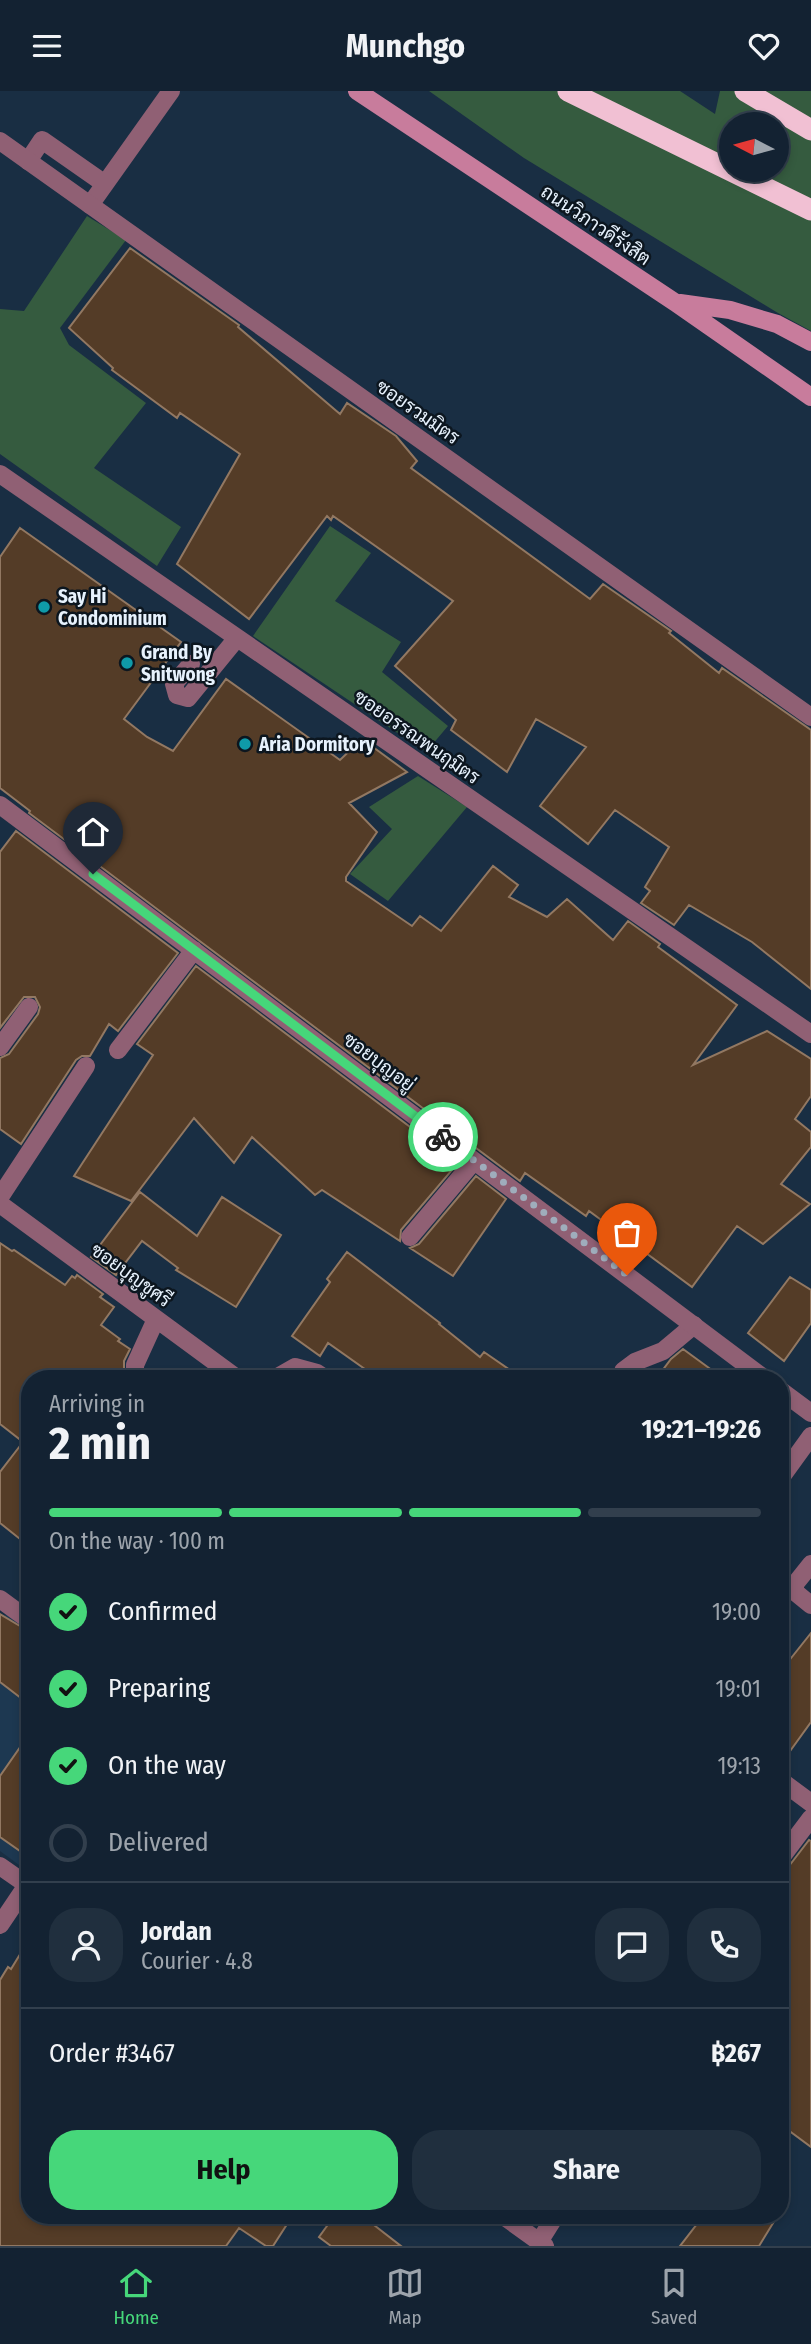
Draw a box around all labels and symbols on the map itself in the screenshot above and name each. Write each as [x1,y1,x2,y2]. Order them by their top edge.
north arrow [719,112,789,182]
street label: ถนนวิภาวดีรังสิต [537,179,656,270]
street label: ซอยรวมมิตร [372,375,464,449]
place label: Say Hi Condominium [58,585,167,630]
marker: Say Hi Condominium [36,599,52,615]
place label: Grand By Snitwong [141,641,216,686]
marker: Grand By Snitwong [119,655,135,671]
street label: ซอยอรรณพนฤมิตร [350,685,484,789]
place label: Aria Dormitory [258,733,376,756]
marker: Aria Dormitory [237,736,253,752]
pin [63,802,123,874]
street label: ซอยบุญอยู่ [337,1028,419,1098]
courier [408,1102,478,1172]
pin [597,1203,657,1275]
street label: ซอยบุญชูศรี [85,1237,176,1314]

